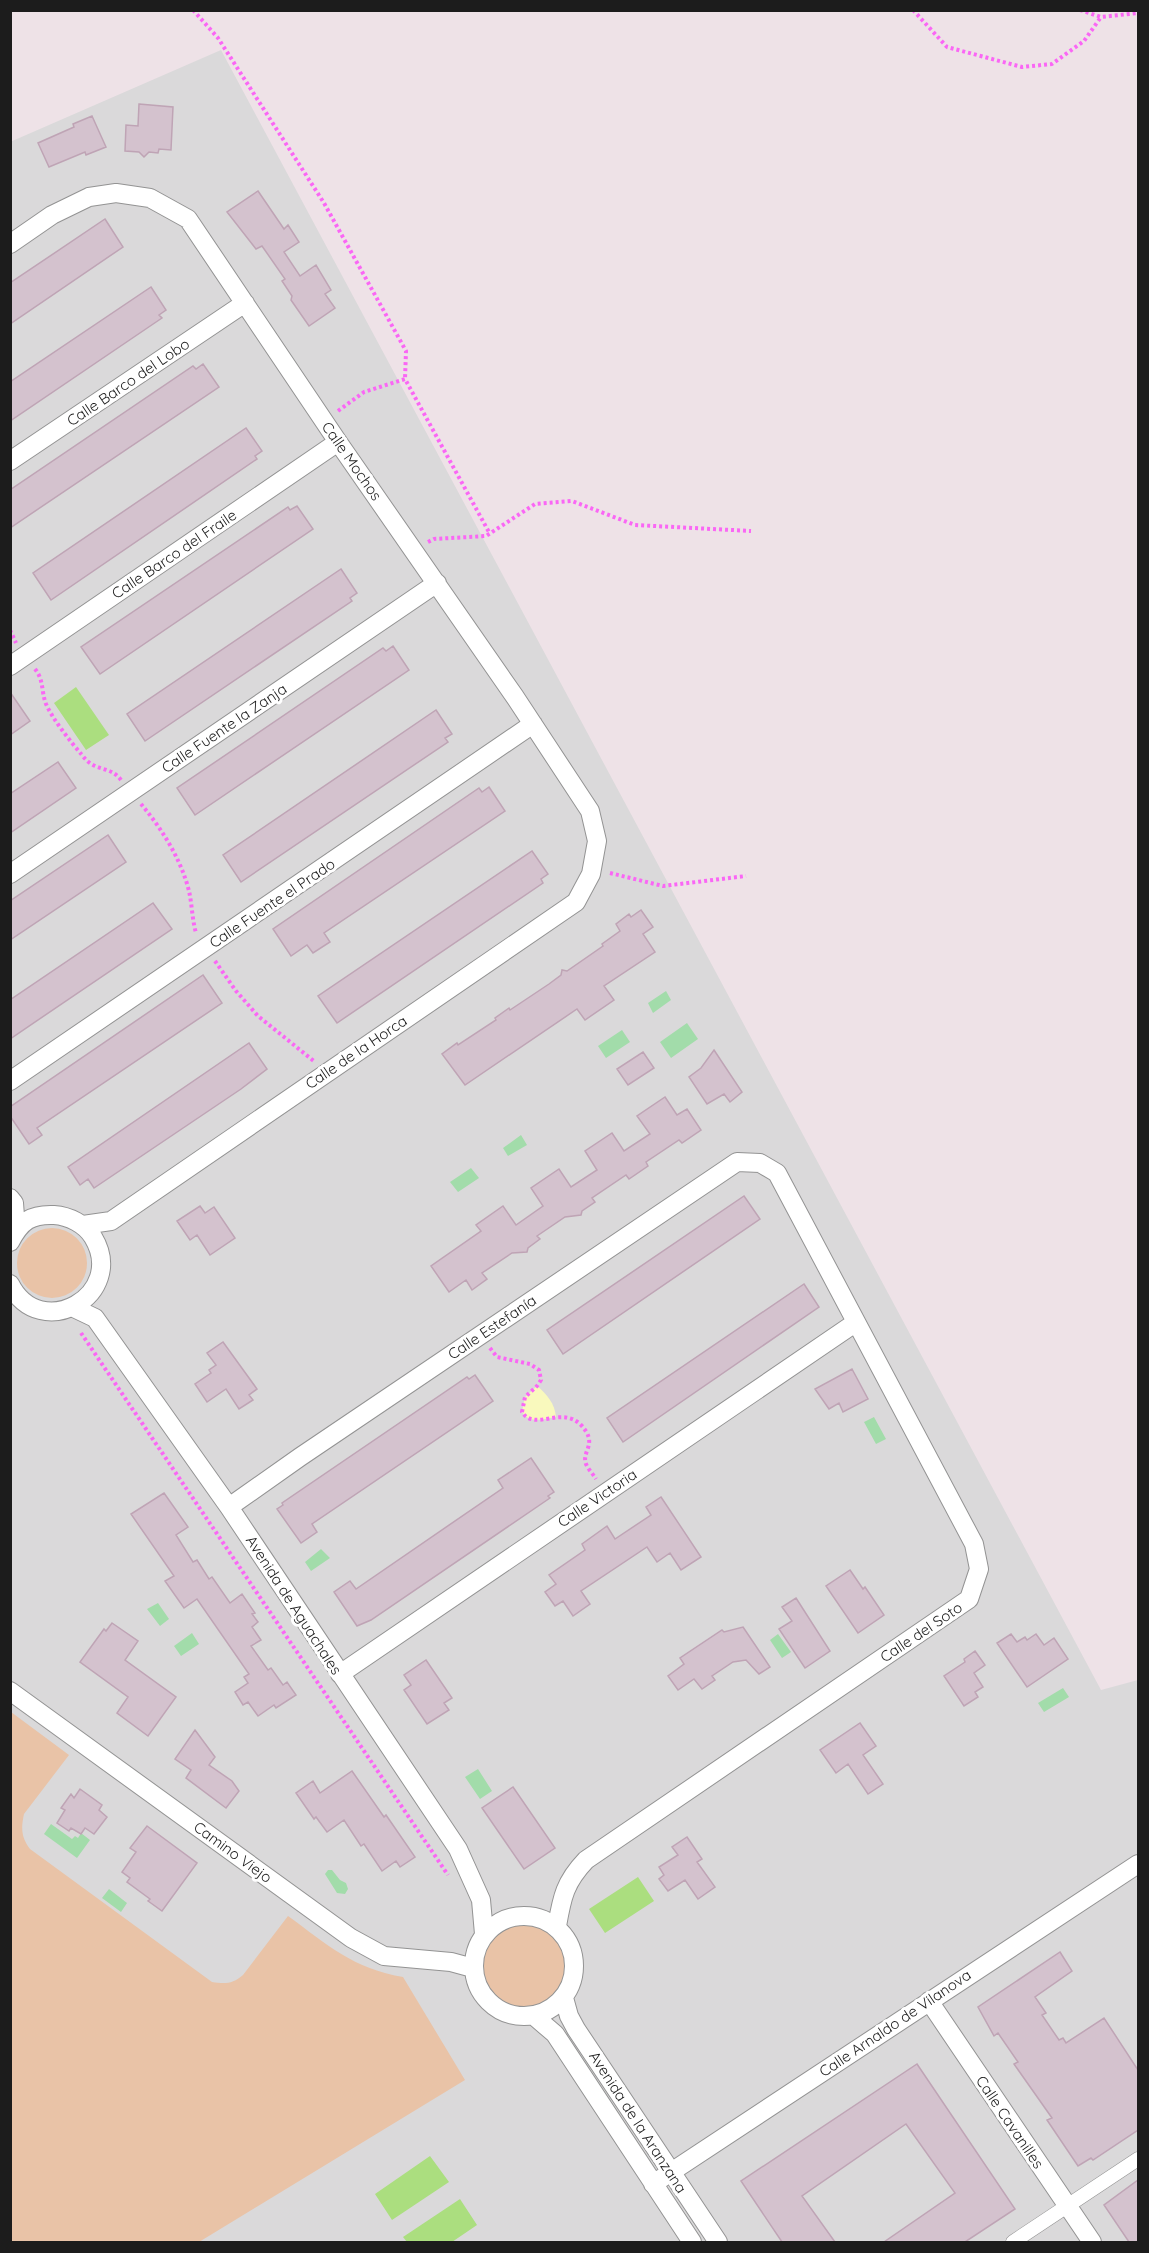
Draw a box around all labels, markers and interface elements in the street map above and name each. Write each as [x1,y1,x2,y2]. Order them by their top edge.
street label: Calle Barco del Lobo [63,334,193,430]
street label: Calle Mochos [318,418,386,504]
street label: Calle Barco del Fraile [108,505,240,603]
street label: Calle Fuente la Zanja [158,679,290,777]
street label: Calle Fuente el Prado [206,854,338,952]
street label: Calle de la Horca [301,1011,411,1093]
street label: Calle Estefanía [444,1290,540,1364]
street label: Calle Victoria [554,1465,640,1531]
street label: Avenida de Aguachales [242,1532,346,1678]
street label: Calle del Soto [876,1598,966,1666]
street label: Camino Viejo [190,1817,276,1887]
street label: Calle Arnaldo de Vilanova [815,1965,975,2081]
street label: Avenida de la Aranzana [585,2048,691,2196]
street label: Calle Cavanilles [972,2072,1048,2172]

